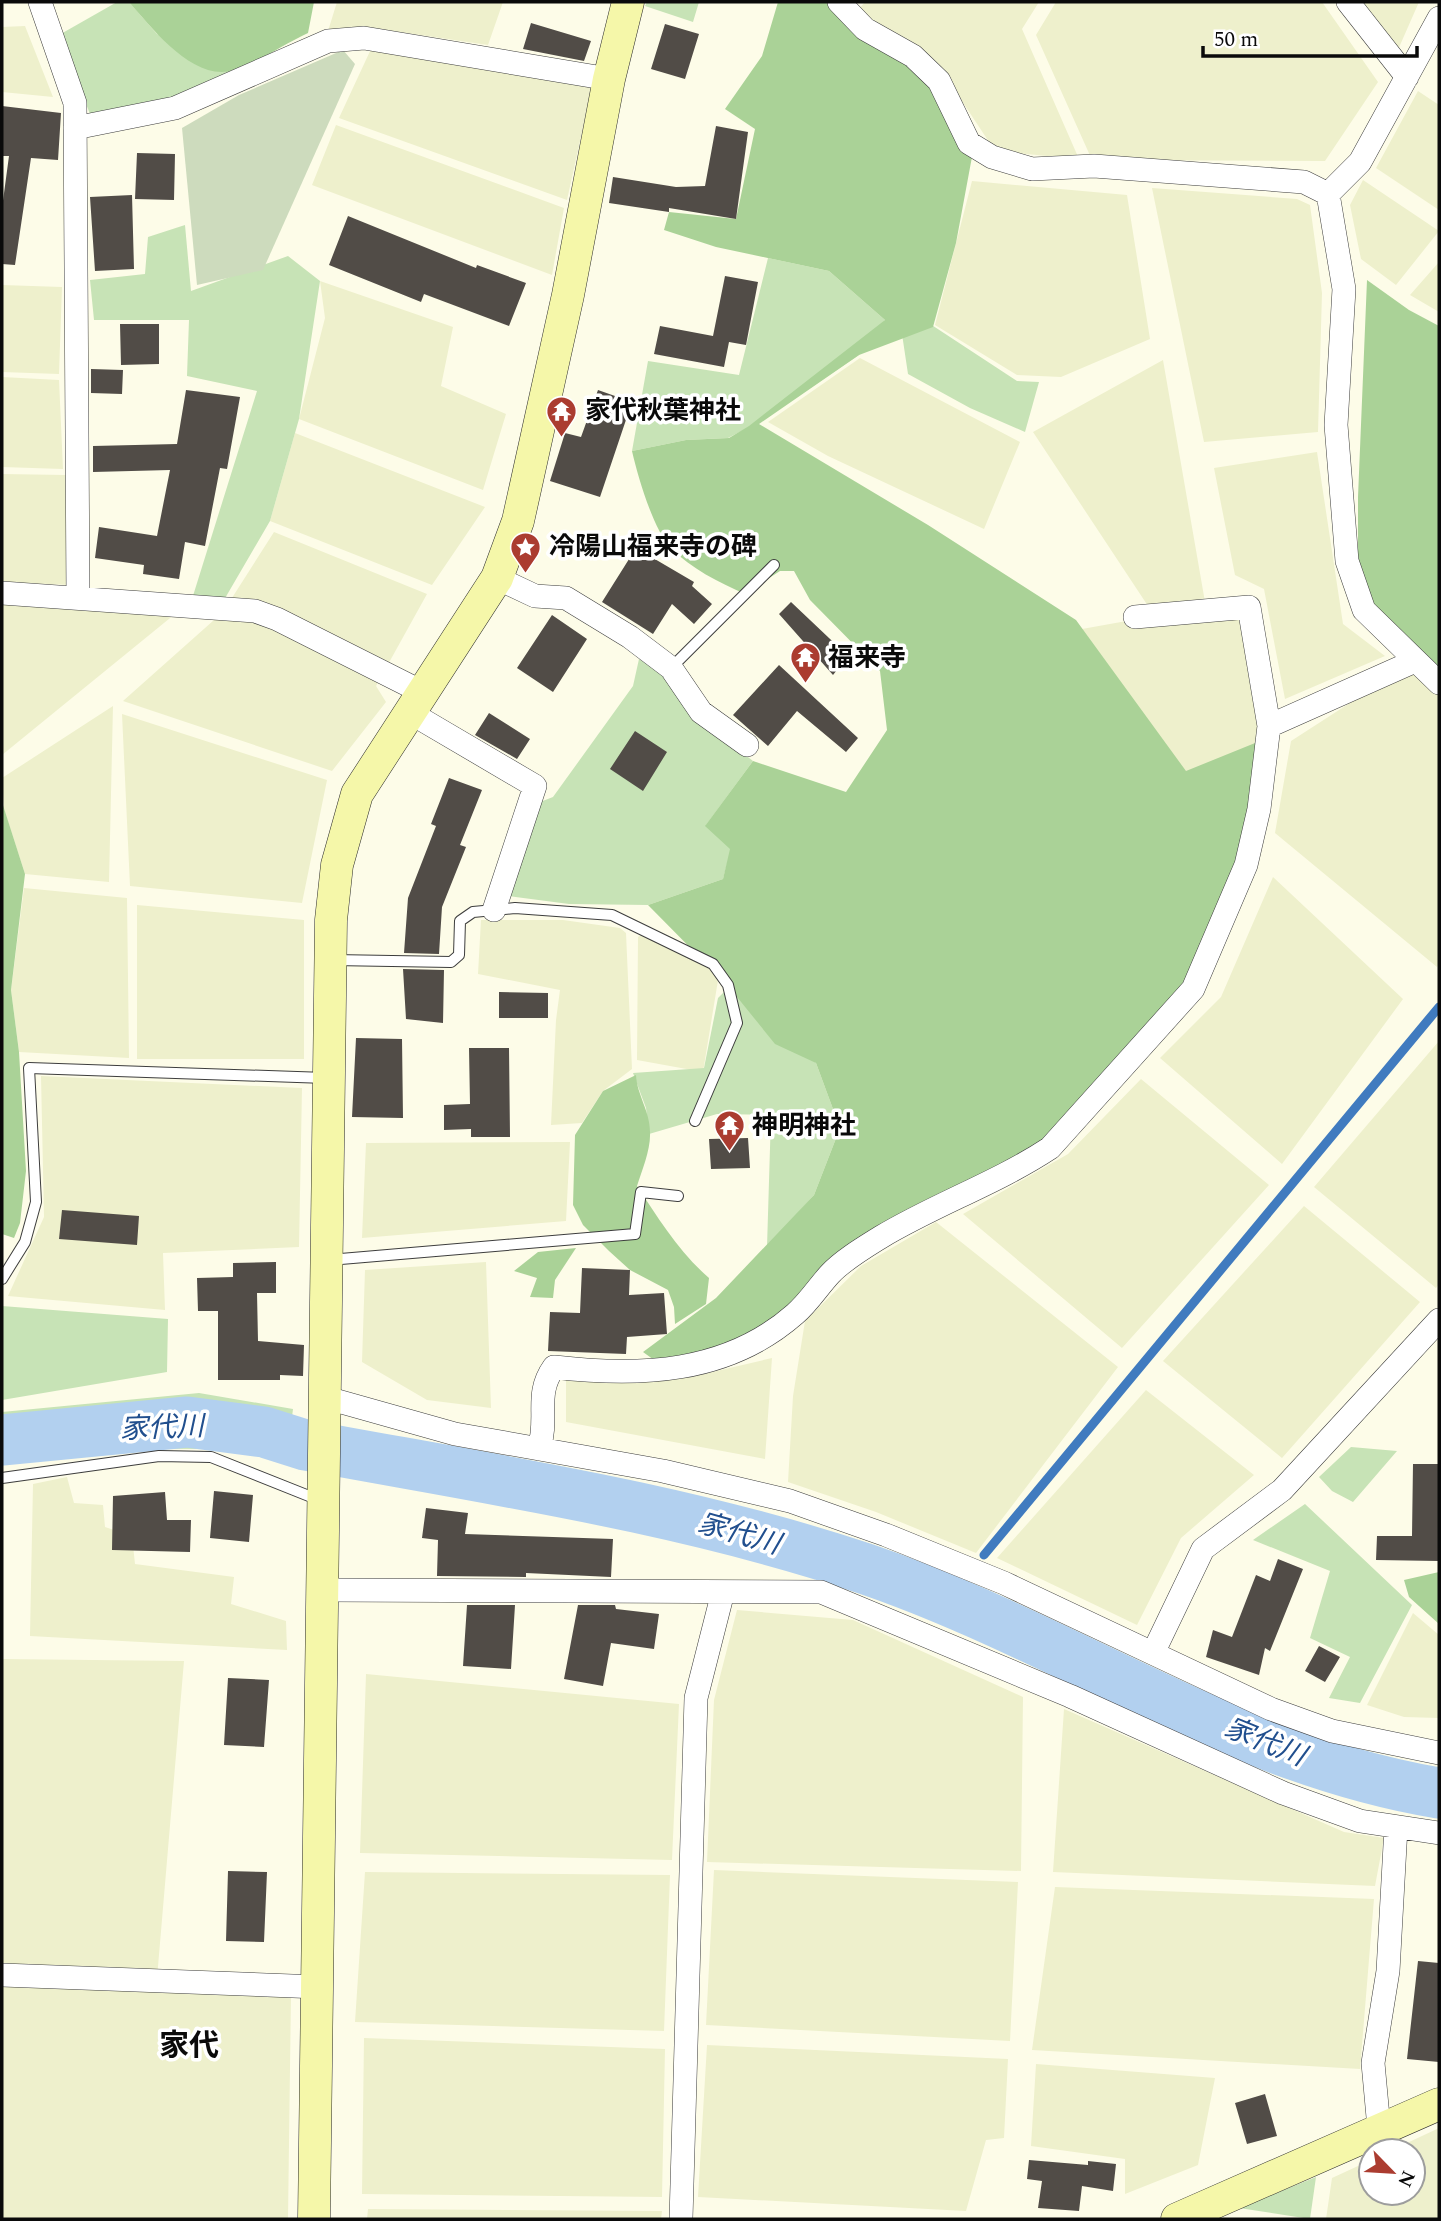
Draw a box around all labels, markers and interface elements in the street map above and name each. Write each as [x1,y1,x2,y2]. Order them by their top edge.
scale bar [1203,14,1416,58]
text: 50 m [1214,24,1258,56]
place label: 家代秋葉神社 [585,391,741,431]
temple icon: 家代秋葉神社 [545,394,579,438]
place label: 冷陽山福来寺の碑 [549,527,757,567]
place icon: 冷陽山福来寺の碑 [509,530,543,574]
place label: 福来寺 [828,638,906,678]
temple icon: 福来寺 [788,641,822,685]
place label: 神明神社 [752,1106,856,1146]
temple icon: 神明神社 [712,1109,746,1153]
water label: 家代川 [119,1405,208,1451]
water label: 家代川 [693,1502,788,1567]
water label: 家代川 [1218,1706,1315,1779]
district label: 家代 [159,2023,219,2069]
north arrow [1357,2137,1427,2207]
text: N [1390,2165,1422,2192]

